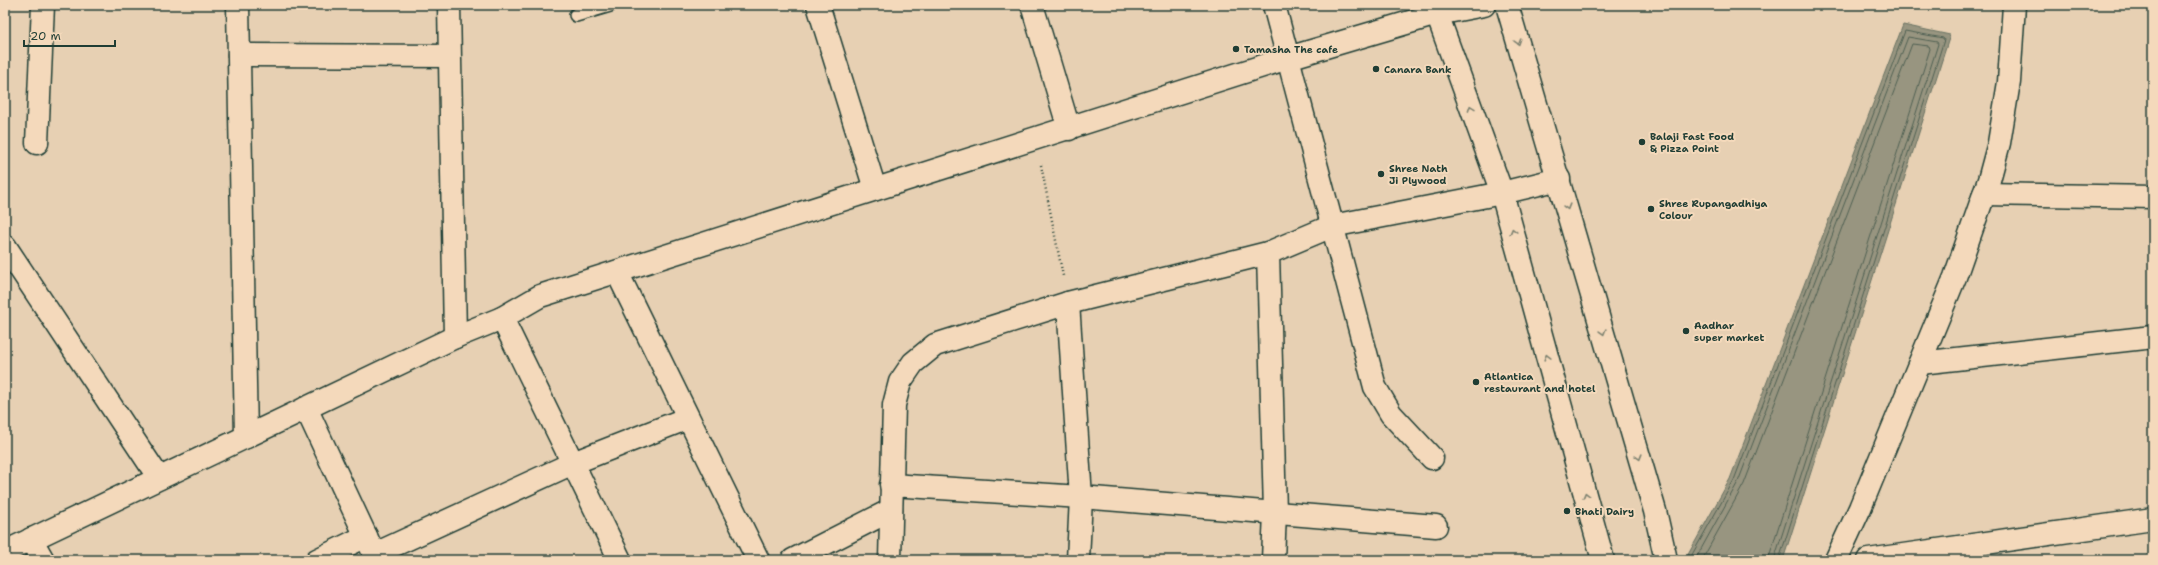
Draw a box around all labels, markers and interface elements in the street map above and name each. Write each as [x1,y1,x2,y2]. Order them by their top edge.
scale bar [24,22,115,48]
text: 20 m [30,28,61,44]
one-way arrow [1513,39,1522,46]
place label: Tamasha The cafe [1244,43,1338,56]
marker: Tamasha The cafe [1231,44,1241,54]
place label: Canara Bank [1384,63,1452,76]
marker: Canara Bank [1371,64,1381,74]
one-way arrow [1468,105,1476,112]
place label: Balaji Fast Food & Pizza Point [1650,130,1734,155]
marker: Balaji Fast Food & Pizza Point [1637,137,1647,147]
place label: Shree Nath Ji Plywood [1389,162,1448,187]
marker: Shree Nath Ji Plywood [1376,169,1386,179]
place label: Shree Rupangadhiya Colour [1659,197,1768,222]
one-way arrow [1563,204,1571,210]
marker: Shree Rupangadhiya Colour [1646,204,1656,214]
one-way arrow [1509,228,1518,235]
place label: Aadhar super market [1694,319,1765,344]
marker: Aadhar super market [1681,326,1691,336]
one-way arrow [1599,329,1607,335]
one-way arrow [1544,353,1552,360]
place label: Atlantica restaurant and hotel [1484,370,1596,395]
marker: Atlantica restaurant and hotel [1471,377,1481,387]
one-way arrow [1635,454,1643,460]
one-way arrow [1582,492,1591,499]
place label: Bhati Dairy [1575,505,1634,518]
marker: Bhati Dairy [1562,506,1572,516]

